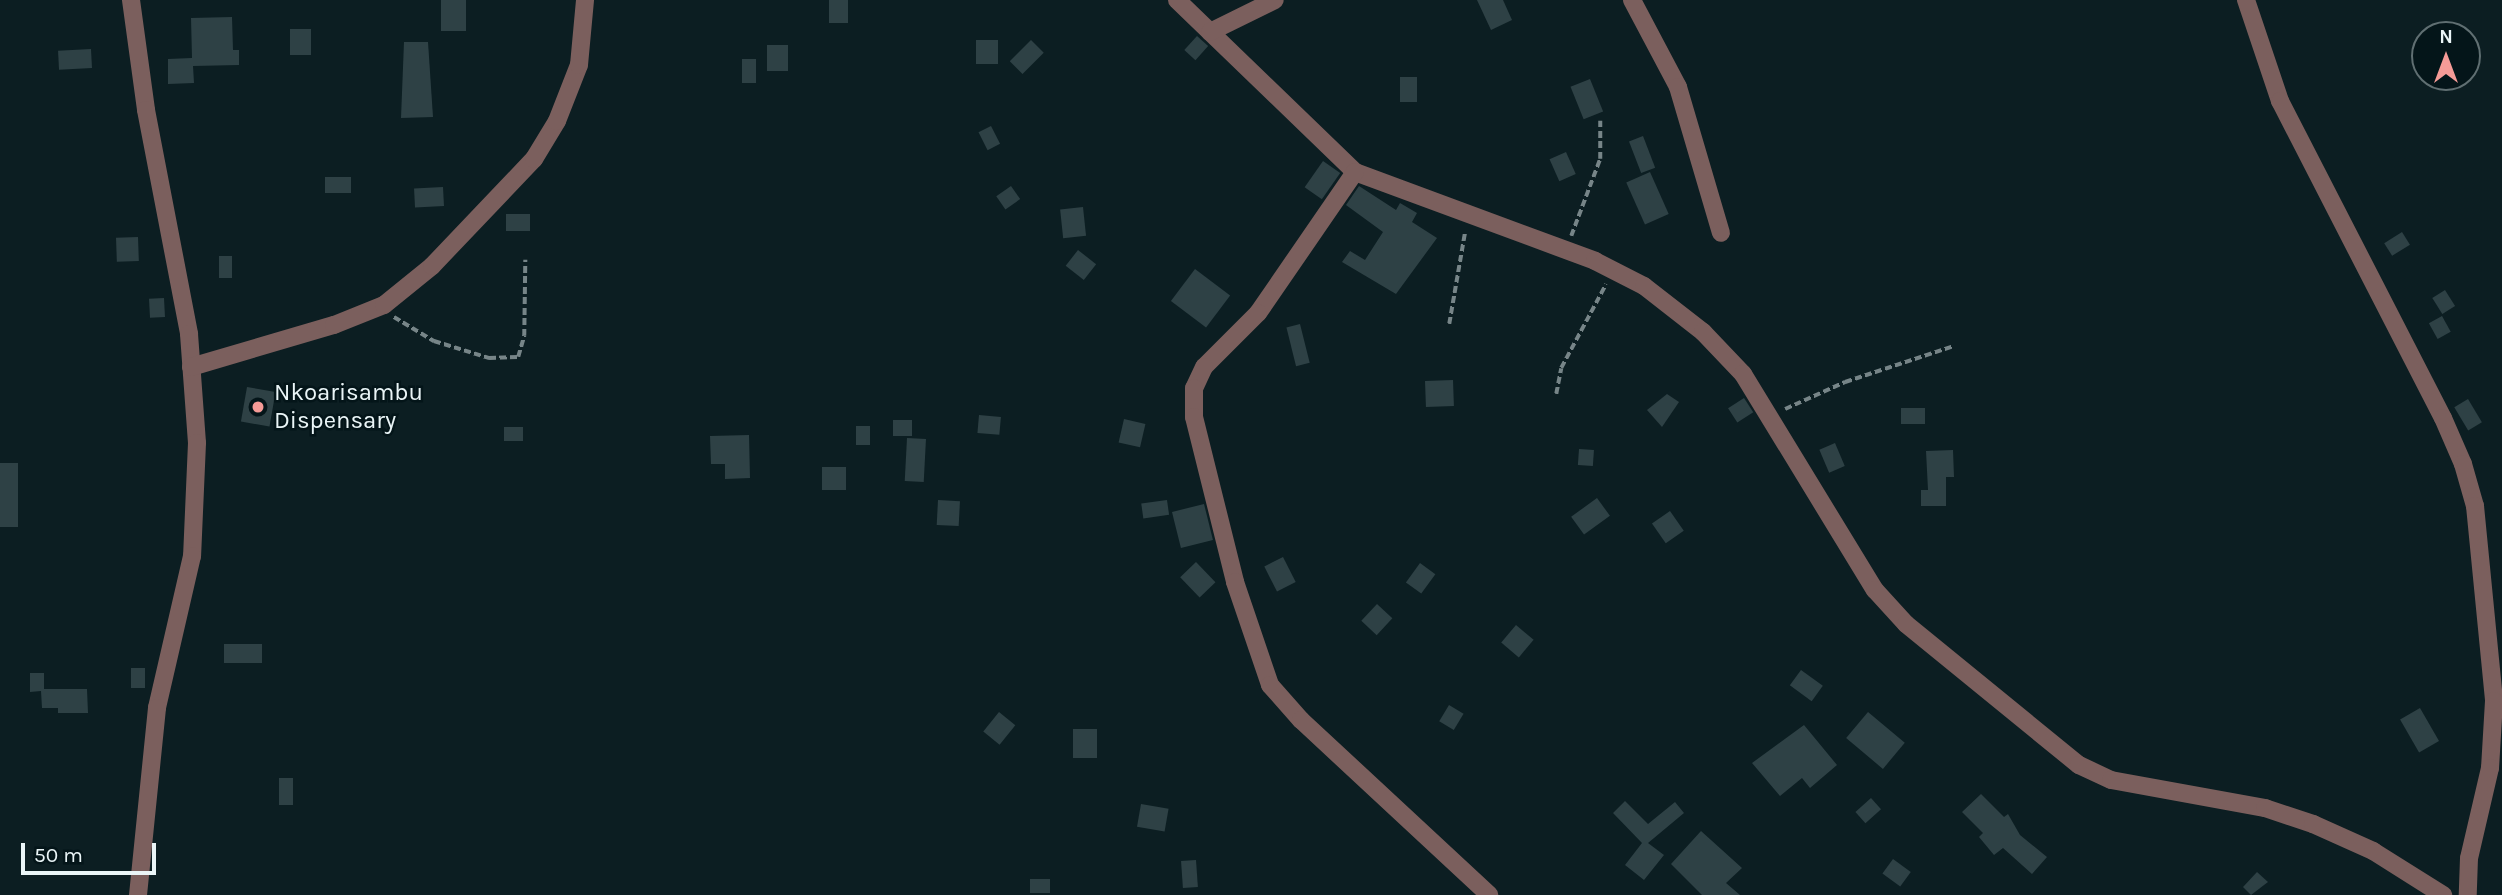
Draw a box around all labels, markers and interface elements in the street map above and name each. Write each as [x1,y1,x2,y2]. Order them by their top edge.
north arrow [2411,21,2481,91]
text: N [2439,26,2453,48]
place label: Nkoarisambu Dispensary [274,379,423,435]
marker: Nkoarisambu Dispensary [248,397,268,417]
scale bar [24,828,159,872]
text: 50 m [34,843,83,867]

